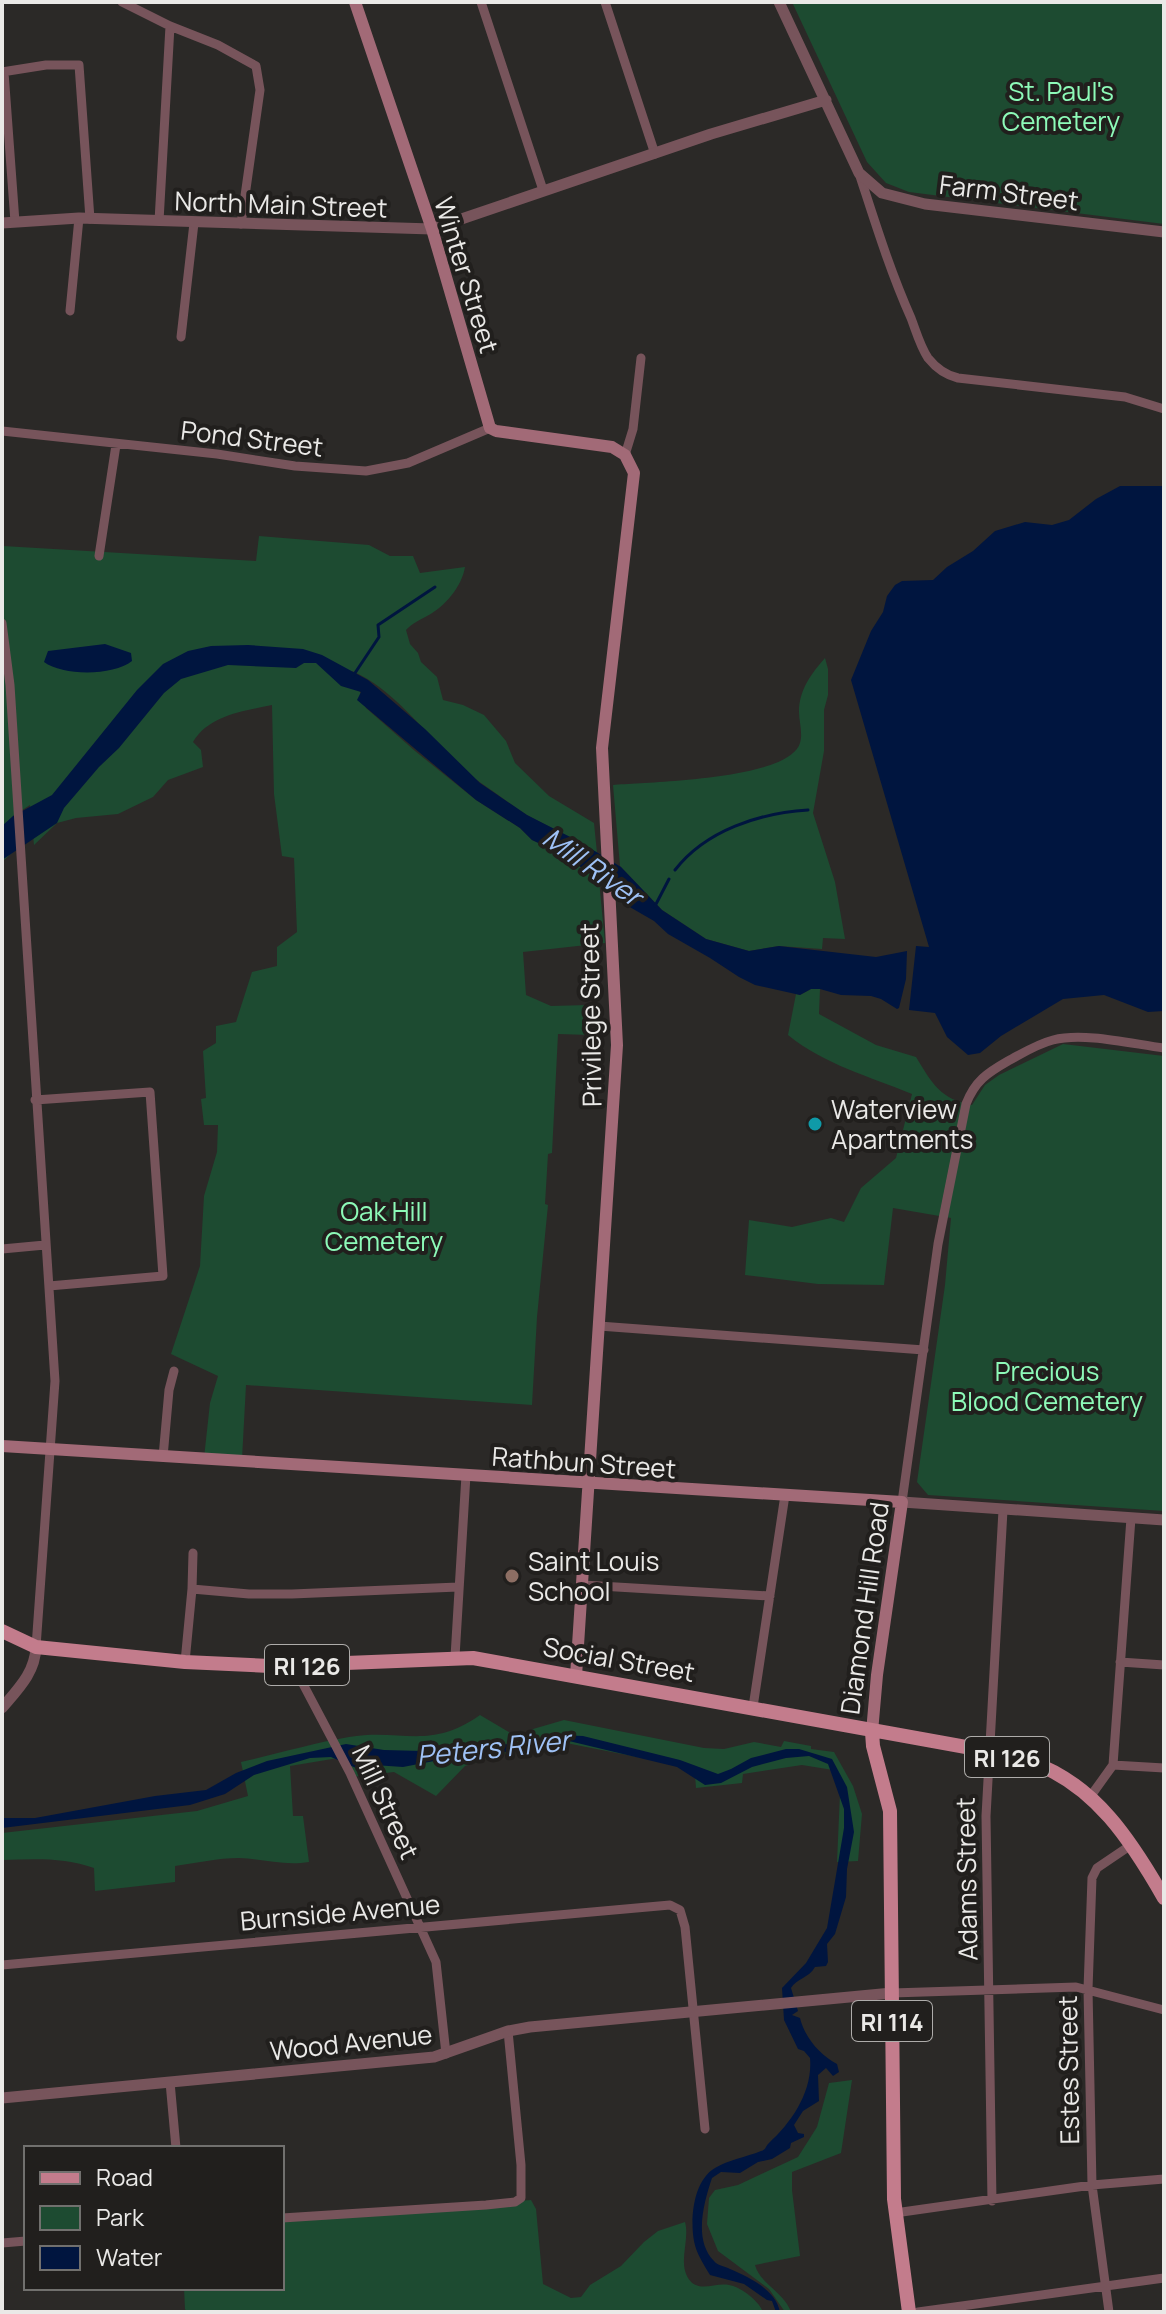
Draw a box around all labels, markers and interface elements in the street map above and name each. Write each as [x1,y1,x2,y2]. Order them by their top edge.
park label: St. Paul's Cemetery [1002,73,1121,139]
street label: Farm Street [937,166,1081,218]
street label: North Main Street [174,182,388,226]
street label: Winter Street [426,193,508,357]
street label: Pond Street [179,411,325,465]
water label: Mill River [536,818,653,916]
street label: Privilege Street [570,923,610,1107]
place label: Waterview Apartments [831,1091,973,1157]
marker: Waterview Apartments [806,1115,824,1133]
park label: Oak Hill Cemetery [325,1193,444,1259]
park label: Precious Blood Cemetery [951,1353,1143,1419]
street label: Rathbun Street [491,1438,677,1486]
street label: Diamond Hill Road [831,1499,897,1717]
place label: Saint Louis School [528,1543,659,1609]
marker: Saint Louis School [503,1567,521,1585]
street label: Social Street [540,1628,698,1690]
road number: RI 126 [265,1645,349,1685]
water label: Peters River [414,1720,576,1774]
road number: RI 126 [965,1737,1049,1777]
street label: Mill Street [344,1739,428,1865]
street label: Adams Street [947,1797,985,1961]
street label: Burnside Avenue [238,1885,442,1939]
street label: Estes Street [1049,1995,1087,2145]
road number: RI 114 [852,2001,932,2041]
street label: Wood Avenue [268,2016,434,2068]
legend [24,2146,284,2290]
text: Road [96,2160,153,2193]
text: Park [96,2200,145,2233]
text: Water [96,2240,163,2273]

